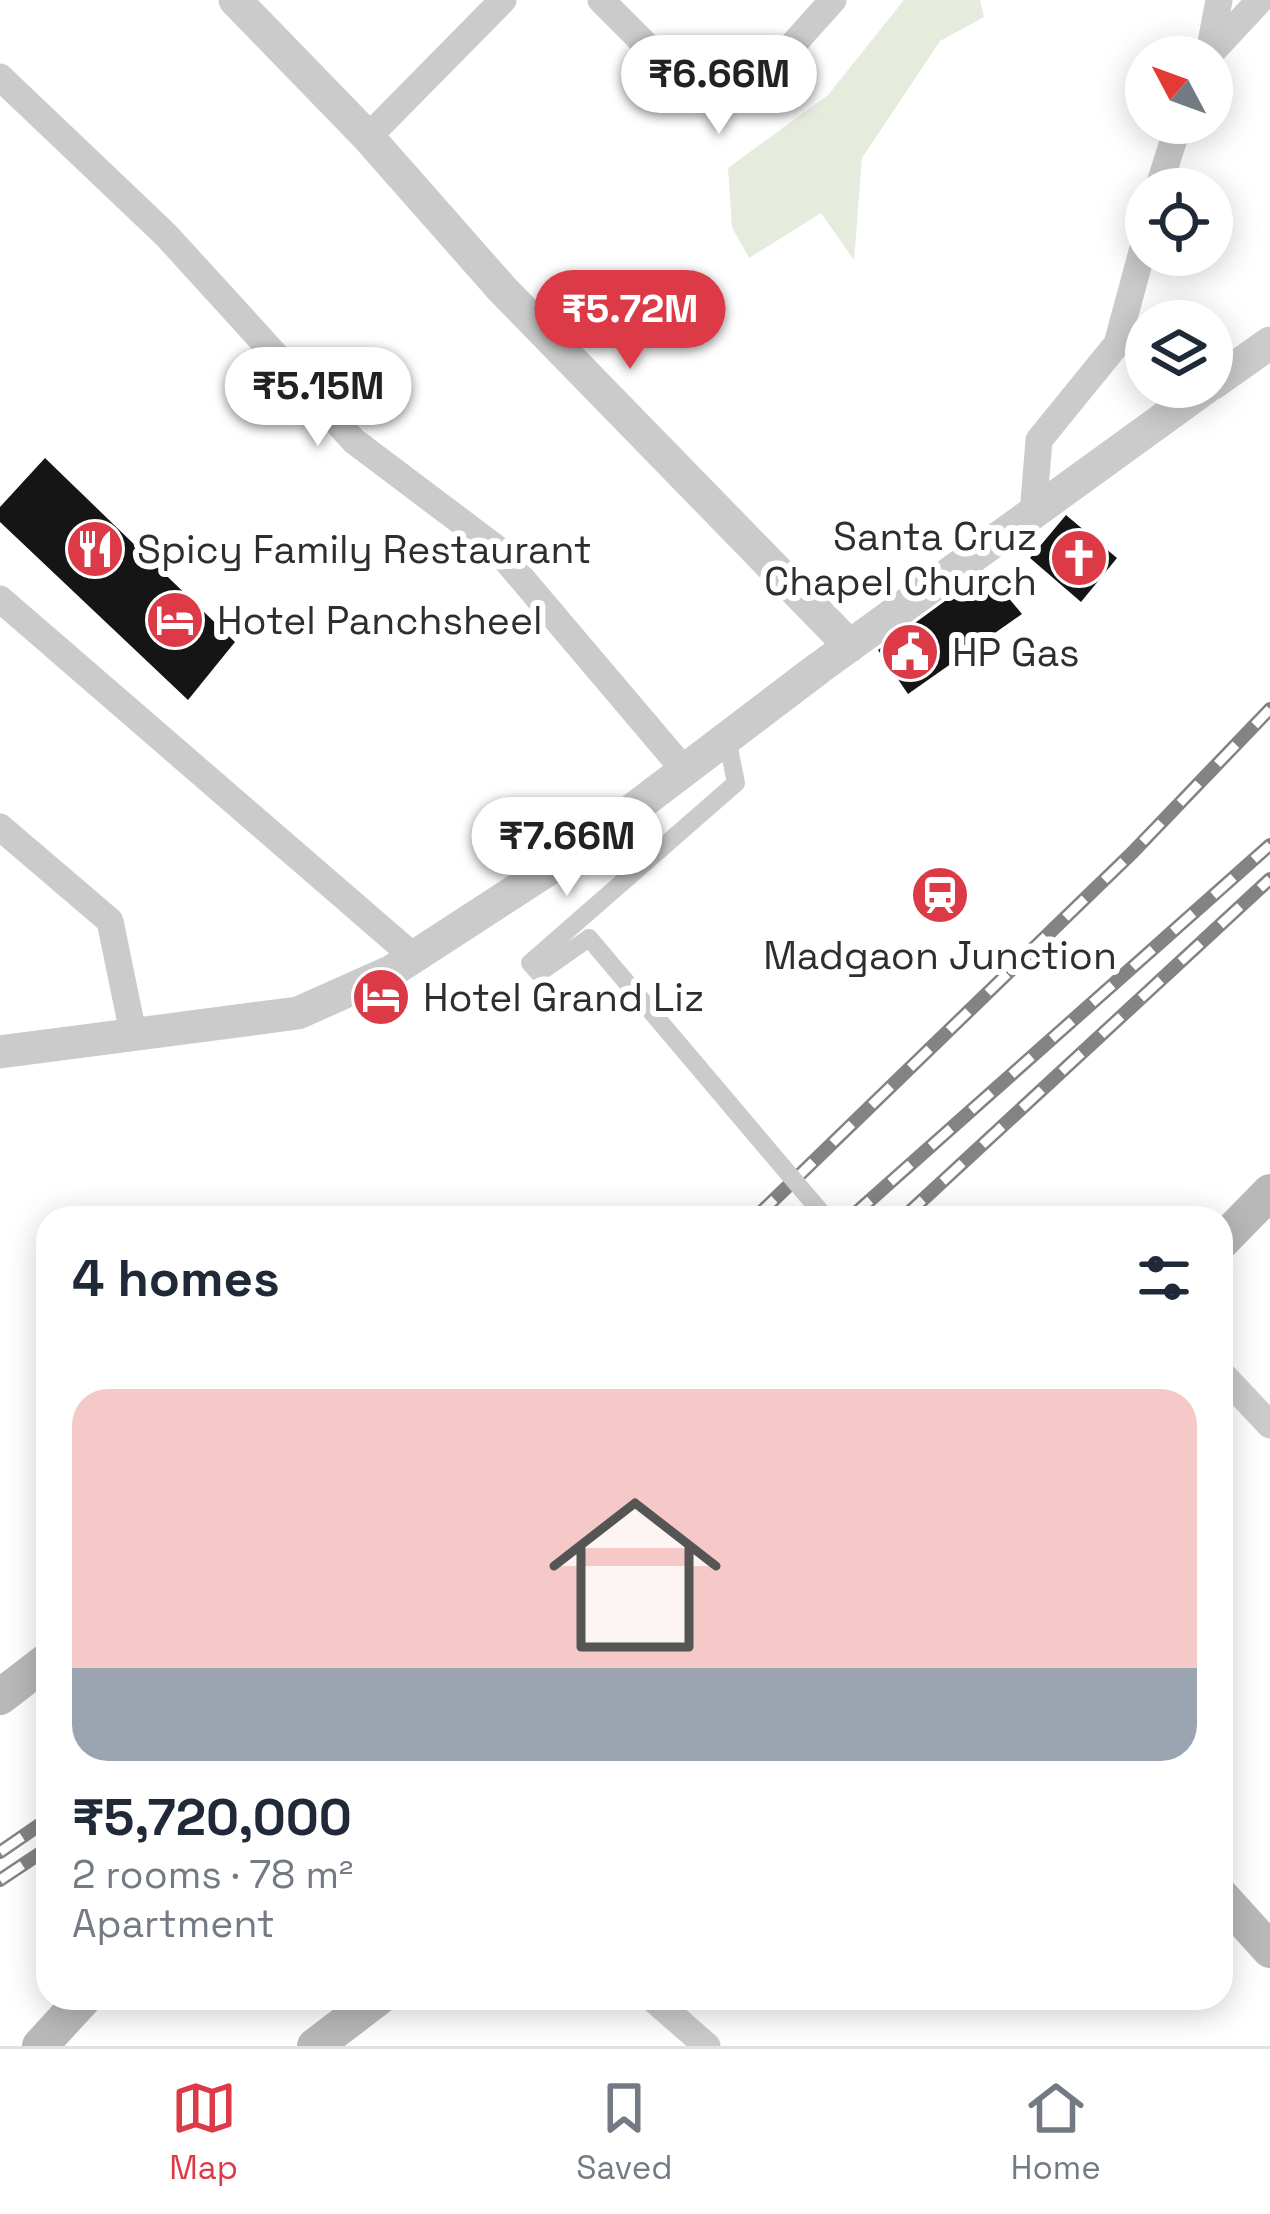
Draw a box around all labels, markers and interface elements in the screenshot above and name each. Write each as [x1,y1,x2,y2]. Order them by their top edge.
pin: ₹6.66M [621,35,817,137]
north arrow [1125,36,1233,144]
map controls [1125,36,1233,408]
text: ₹6.66M [648,49,790,98]
button: locate [1125,168,1233,276]
pin: ₹5.72M [532,270,728,372]
text: ₹5.72M [562,284,698,333]
button: layers [1125,300,1233,408]
pin: ₹5.15M [220,347,416,449]
text: ₹5.15M [252,361,384,410]
place label: Santa Cruz Chapel Church [764,512,1037,606]
restaurant icon: Spicy Family Restaurant [64,518,126,580]
place label: Spicy Family Restaurant [137,525,592,574]
church icon: Santa Cruz Chapel Church [1048,527,1110,589]
hotel icon: Hotel Panchsheel [144,589,206,651]
place label: Hotel Panchsheel [217,596,543,645]
public building icon: HP Gas [879,621,941,683]
place label: HP Gas [952,628,1080,677]
pin: ₹7.66M [469,797,665,899]
text: ₹7.66M [498,811,636,860]
station icon: Madgaon Junction [909,864,971,926]
place label: Madgaon Junction [763,931,1117,980]
hotel icon: Hotel Grand Liz [350,966,412,1028]
place label: Hotel Grand Liz [423,973,704,1022]
icon: filters [1131,1245,1197,1311]
text: 4 homes [72,1246,280,1311]
icon: home [527,1467,743,1683]
text: ₹5,720,000 [72,1785,352,1850]
text: 2 rooms · 78 m² [72,1850,353,1899]
text: Apartment [72,1899,275,1948]
tab: Map [169,2075,238,2189]
tab: Saved [576,2075,673,2189]
tab: Home [1011,2075,1101,2189]

